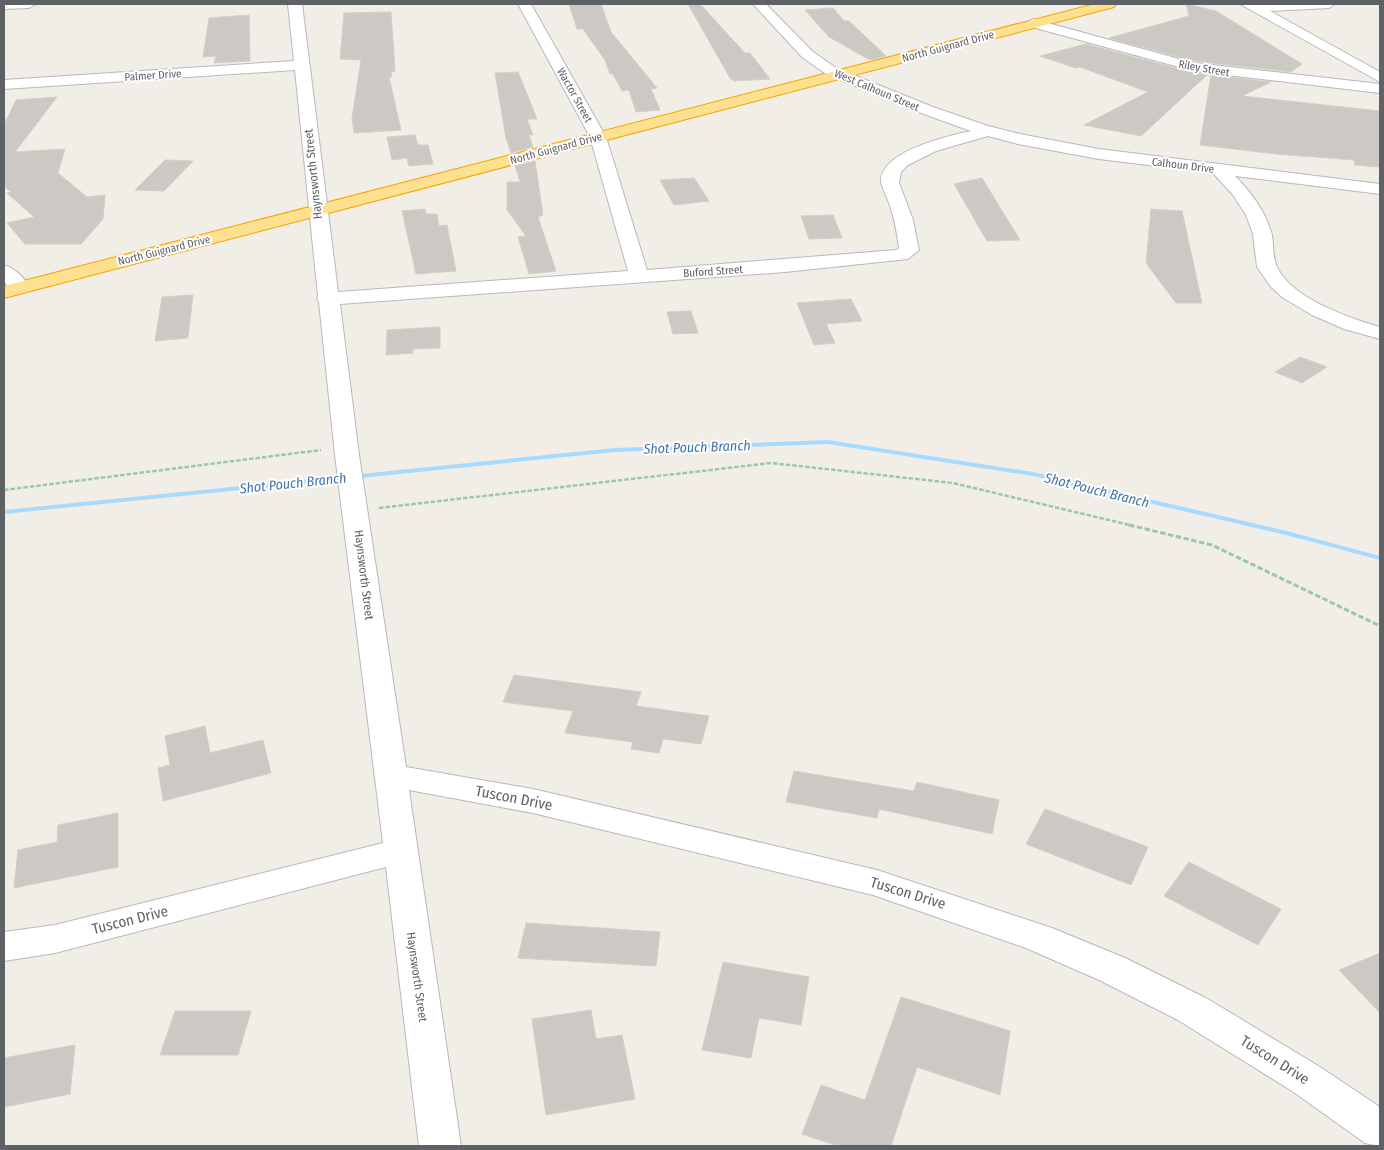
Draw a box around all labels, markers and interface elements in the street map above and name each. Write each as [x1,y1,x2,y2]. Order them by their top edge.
street label: North Guignard Drive [901,28,996,65]
street label: Riley Street [1177,58,1231,79]
street label: Wactor Street [554,66,595,125]
street label: Palmer Drive [124,67,182,84]
street label: West Calhoun Street [832,67,922,114]
street label: Haynsworth Street [301,128,325,220]
street label: North Guignard Drive [509,130,604,167]
street label: Calhoun Drive [1151,155,1215,176]
street label: North Guignard Drive [117,233,212,268]
street label: Buford Street [683,263,744,280]
water label: Shot Pouch Branch [642,437,751,458]
water label: Shot Pouch Branch [238,469,347,498]
water label: Shot Pouch Branch [1042,469,1151,512]
street label: Haynsworth Street [352,529,376,621]
street label: Tuscon Drive [474,782,554,814]
street label: Tuscon Drive [868,873,948,913]
street label: Tuscon Drive [90,902,170,938]
street label: Haynsworth Street [404,931,430,1023]
street label: Tuscon Drive [1237,1032,1313,1088]

